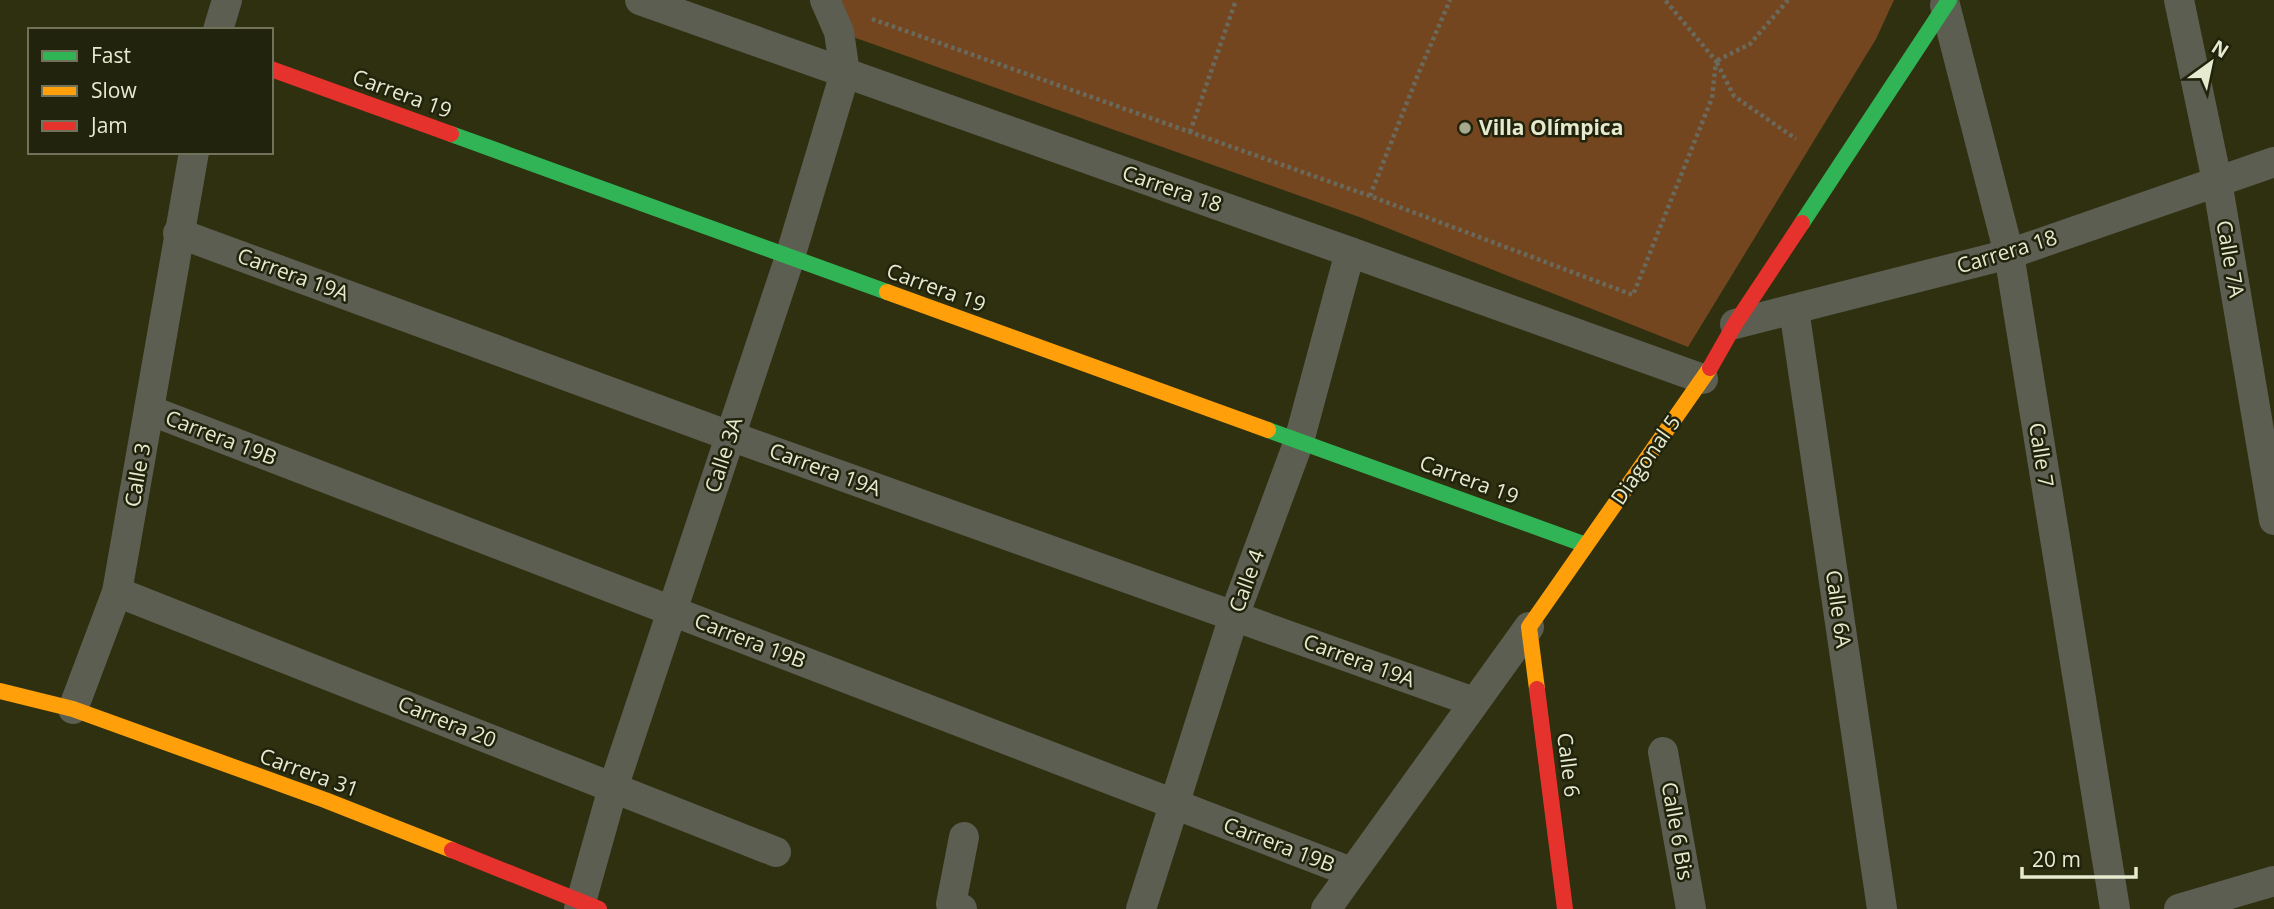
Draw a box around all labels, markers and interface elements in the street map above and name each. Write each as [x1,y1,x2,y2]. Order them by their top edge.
legend [28,28,273,154]
north arrow [2176,28,2246,98]
text: N [2207,34,2234,64]
text: Fast [91,41,131,69]
street label: Carrera 19 [349,62,456,124]
text: Slow [91,76,137,104]
text: Jam [89,111,128,139]
place label: Villa Olímpica [1479,113,1623,141]
marker: Villa Olímpica [1457,120,1473,136]
street label: Carrera 18 [1119,158,1226,218]
street label: Calle 7A [2210,218,2252,300]
street label: Carrera 18 [1953,223,2060,280]
street label: Carrera 19A [234,241,354,307]
street label: Carrera 19 [883,256,990,318]
street label: Carrera 19B [162,403,281,471]
street label: Diagonal 5 [1604,409,1686,510]
street label: Calle 3A [698,413,749,496]
street label: Calle 7 [2023,421,2061,489]
street label: Carrera 19A [766,436,886,502]
street label: Calle 3 [118,441,156,509]
street label: Carrera 19 [1416,448,1523,510]
street label: Calle 4 [1222,545,1270,616]
street label: Calle 6A [1820,568,1858,650]
street label: Carrera 19B [691,606,810,674]
street label: Carrera 19A [1300,627,1420,693]
street label: Carrera 20 [394,689,501,753]
street label: Calle 6 [1551,731,1587,799]
street label: Carrera 31 [256,741,363,803]
street label: Calle 6 Bis [1656,780,1700,882]
street label: Carrera 19B [1220,810,1339,878]
scale bar [2022,836,2136,880]
text: 20 m [2032,845,2081,873]

